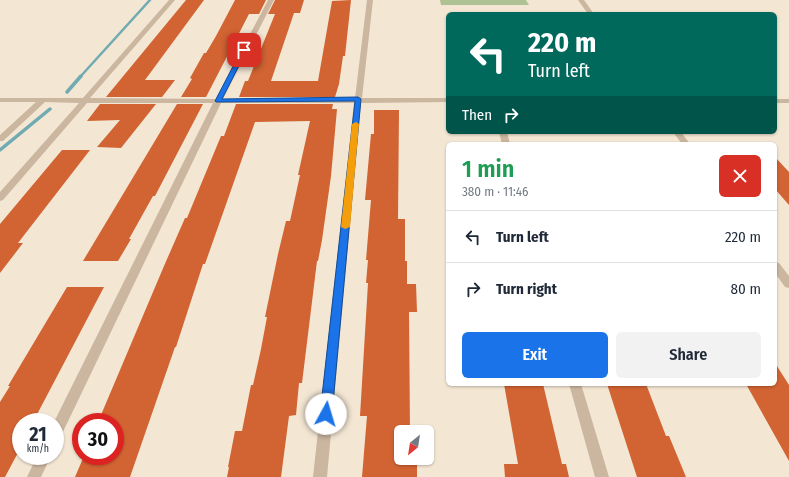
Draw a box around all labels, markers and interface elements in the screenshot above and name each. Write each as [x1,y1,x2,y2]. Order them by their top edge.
text: 220 m [528,26,596,59]
icon: left [462,28,514,80]
pin [227,33,261,67]
icon: arrive [233,39,255,61]
text: Turn left [528,60,590,82]
icon: right [500,104,522,126]
text: Then [462,106,492,124]
text: 1 min [462,155,514,183]
button: close [719,155,761,197]
text: 380 m · 11:46 [462,184,528,199]
icon: left [462,226,484,248]
text: Turn left [496,228,549,246]
text: 220 m [725,228,761,246]
icon: right [462,278,484,300]
text: Turn right [496,280,557,298]
text: 80 m [731,280,761,298]
button: Exit [462,332,608,378]
button: Share [616,332,761,378]
position arrow [305,393,347,435]
speed limit sign: 30 [72,413,124,465]
text: 21 [29,422,47,446]
north arrow [394,425,434,465]
map controls [394,425,434,465]
text: km/h [27,443,49,455]

